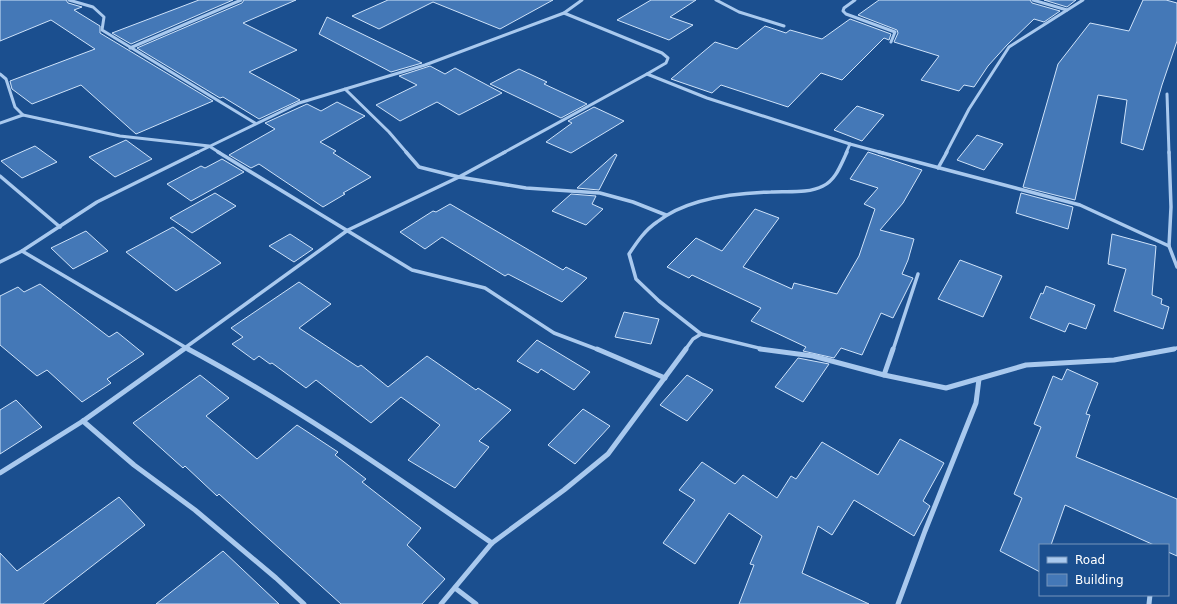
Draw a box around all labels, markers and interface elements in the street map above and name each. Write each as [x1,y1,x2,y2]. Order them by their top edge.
legend [1039,544,1169,596]
text: Road [1075,553,1105,567]
text: Building [1075,573,1124,587]

